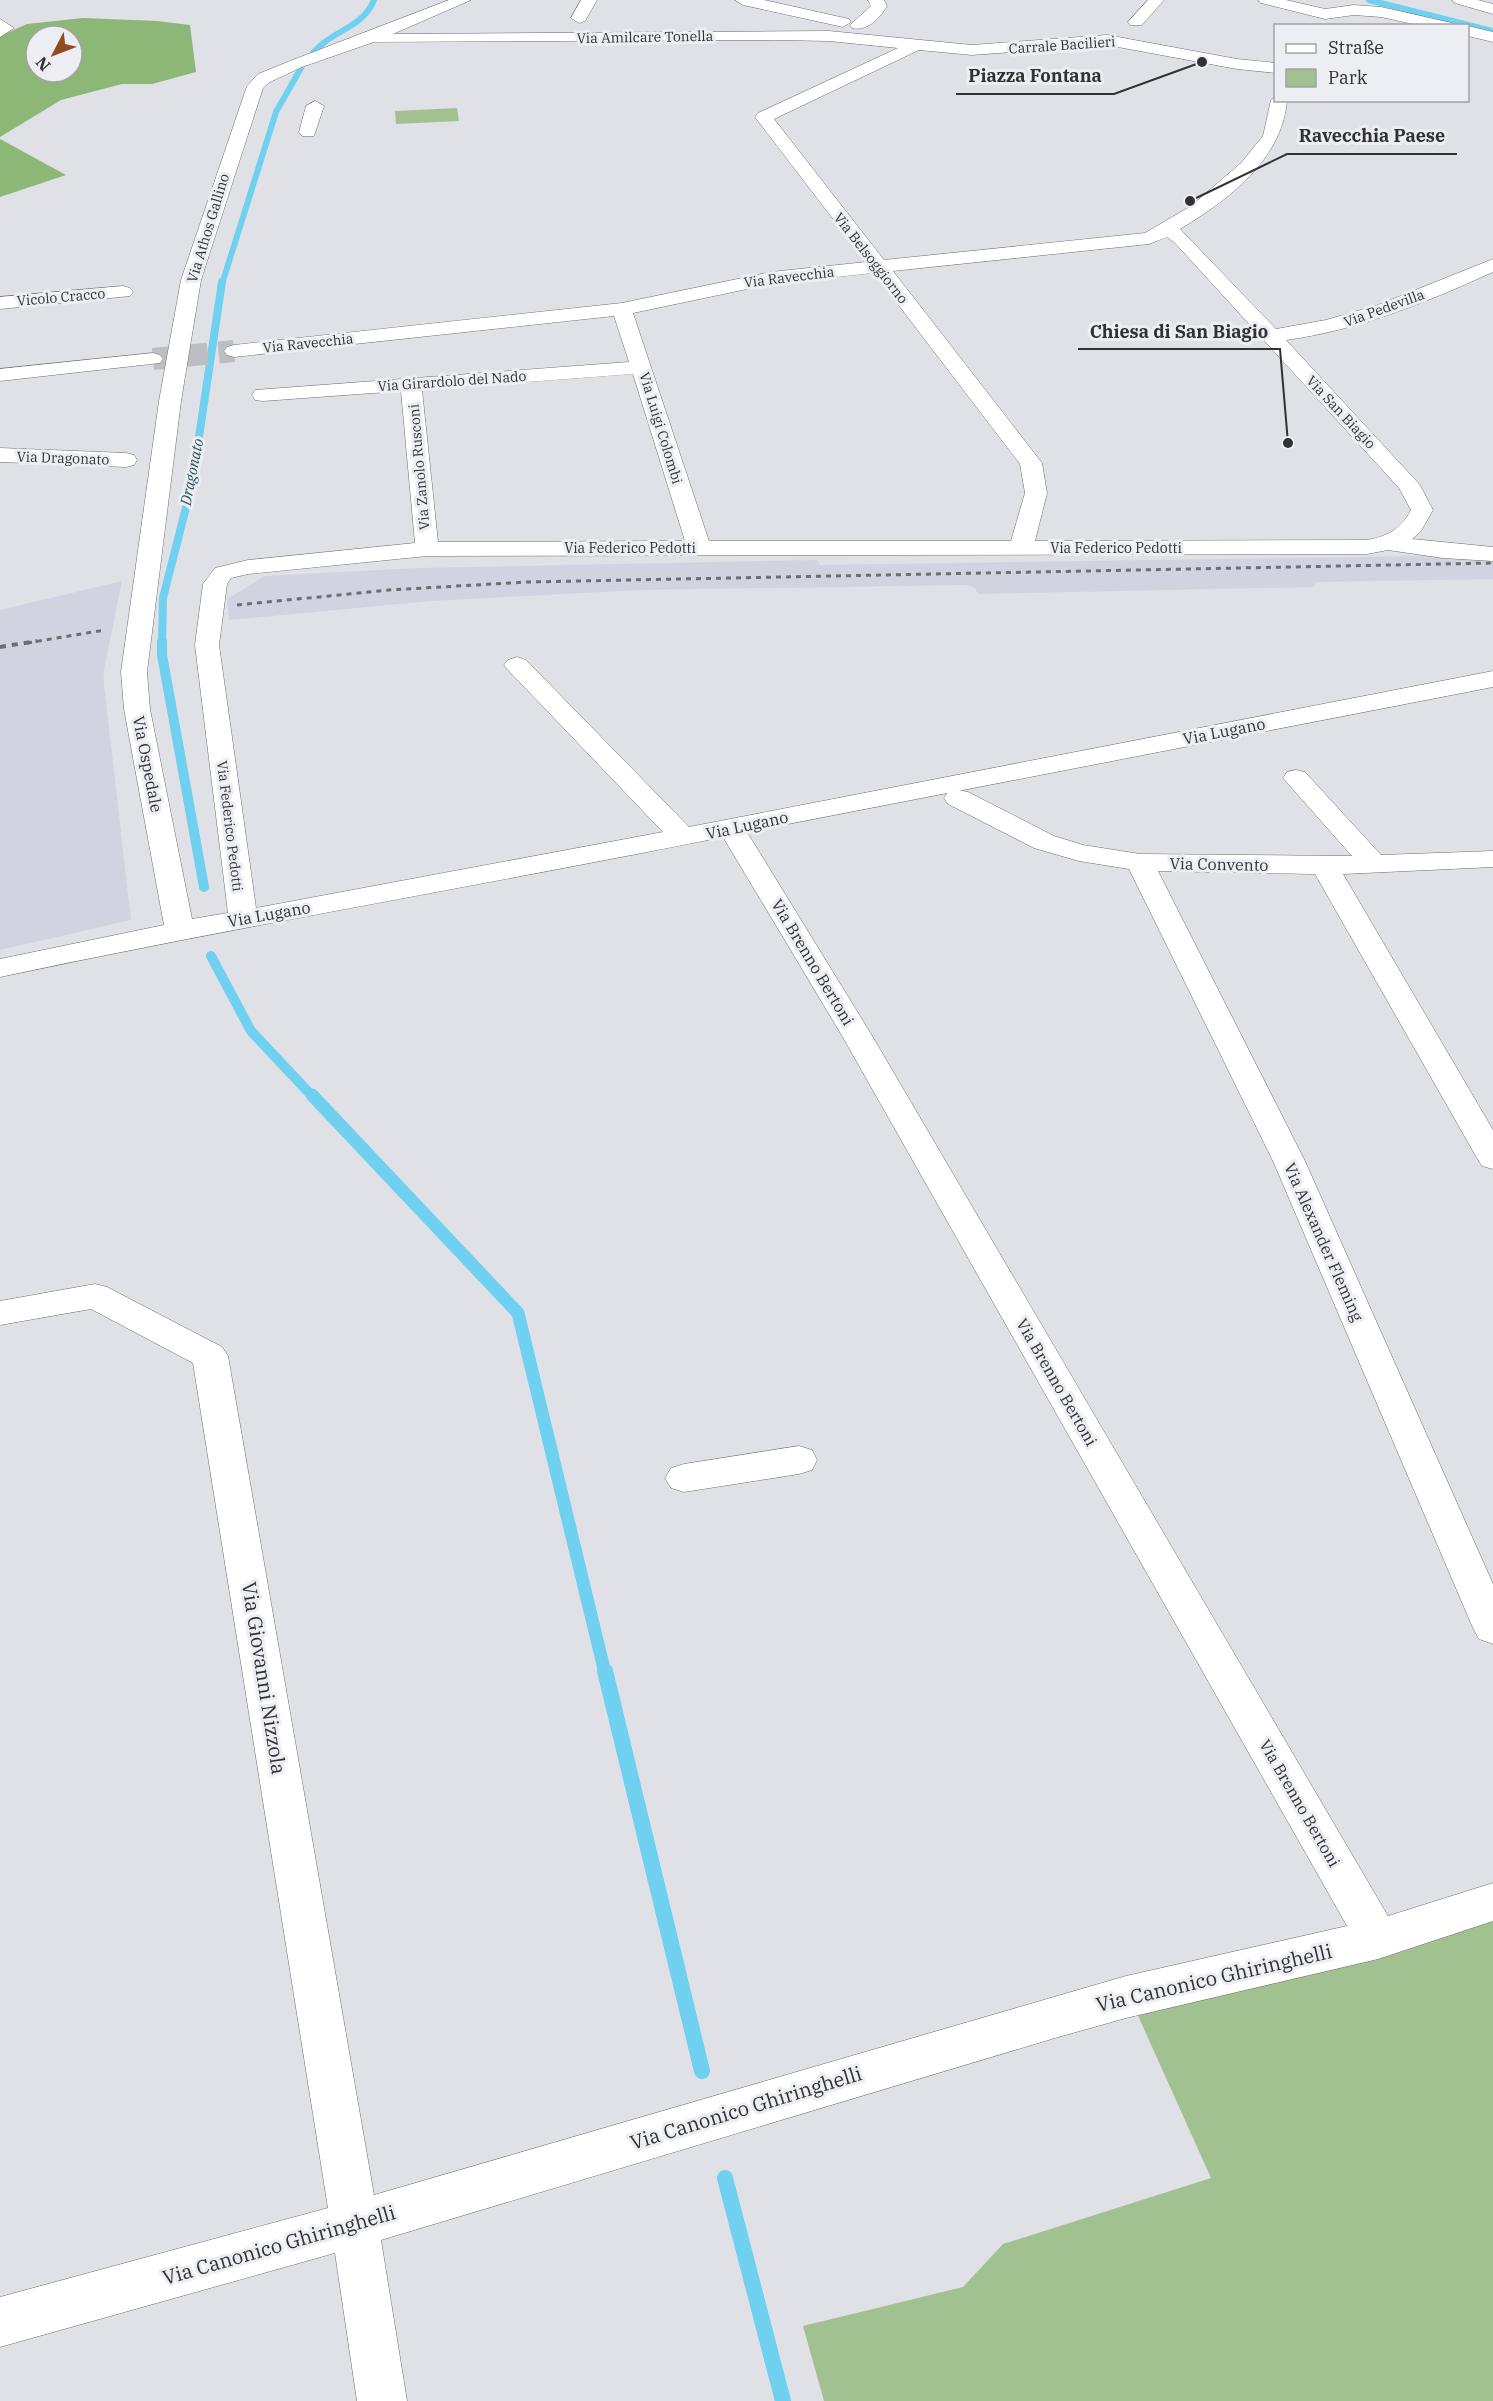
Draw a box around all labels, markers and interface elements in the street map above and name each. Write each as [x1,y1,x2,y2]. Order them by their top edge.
north arrow [24,24,84,84]
legend [1274,24,1469,102]
street label: Via Amilcare Tonella [577,27,714,47]
street label: Carrale Bacilieri [1008,32,1116,58]
text: Straße [1328,36,1384,59]
text: N [31,53,55,75]
callout: Piazza Fontana [956,58,1114,94]
text: Piazza Fontana [968,64,1102,87]
text: Park [1328,66,1368,89]
callout: Ravecchia Paese [1287,118,1457,154]
text: Ravecchia Paese [1299,124,1445,147]
street label: Via Athos Gallino [183,171,233,285]
street label: Via Belsoggiorno [830,209,912,307]
street label: Via Ravecchia [743,262,836,291]
street label: Vicolo Cracco [16,284,106,310]
street label: Via Pedevilla [1341,285,1427,331]
callout: Chiesa di San Biagio [1078,313,1280,349]
text: Chiesa di San Biagio [1090,320,1268,343]
street label: Via Ravecchia [262,329,355,357]
street label: Via Girardolo del Nado [377,367,527,395]
street label: Via Luigi Colombi [635,370,687,486]
street label: Via San Biagio [1302,372,1380,452]
street label: Via Zanolo Rusconi [405,403,433,531]
water label: Dragonato [176,437,207,508]
street label: Via Dragonato [16,447,110,469]
street label: Via Federico Pedotti [564,539,696,557]
street label: Via Federico Pedotti [1050,539,1182,557]
street label: Via Lugano [1181,713,1267,749]
street label: Via Ospedale [129,714,167,814]
street label: Via Federico Pedotti [213,760,247,892]
street label: Via Lugano [704,807,790,843]
street label: Via Convento [1169,853,1269,875]
street label: Via Brenno Bertoni [767,895,859,1029]
street label: Via Lugano [226,897,312,931]
street label: Via Alexander Fleming [1280,1160,1368,1325]
street label: Via Brenno Bertoni [1012,1315,1102,1449]
street label: Via Giovanni Nizzola [236,1580,293,1776]
street label: Via Brenno Bertoni [1255,1736,1345,1870]
street label: Via Canonico Ghiringhelli [1093,1937,1334,2018]
street label: Via Canonico Ghiringhelli [627,2059,865,2156]
street label: Via Canonico Ghiringhelli [159,2198,398,2291]

